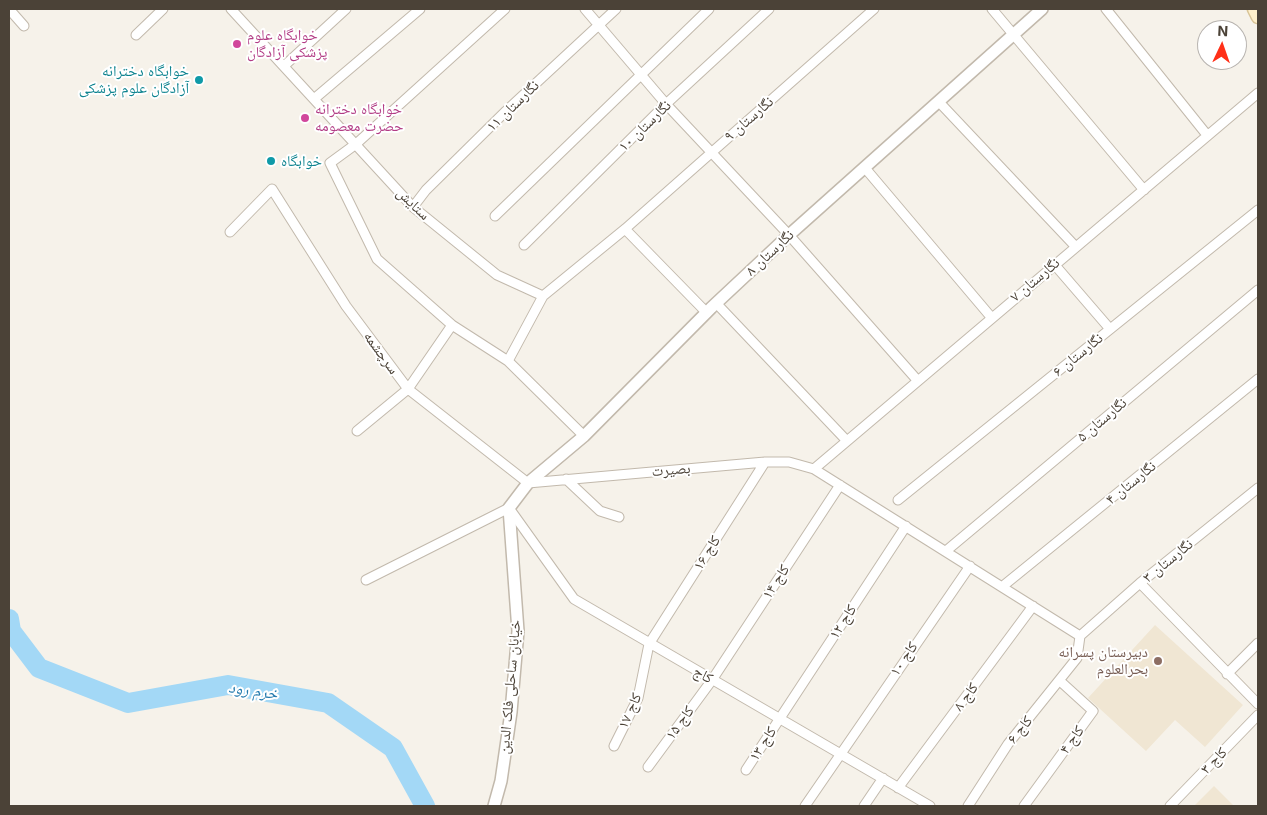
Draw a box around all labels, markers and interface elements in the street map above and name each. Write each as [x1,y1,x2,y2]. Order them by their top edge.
north arrow [1197,20,1247,70]
text: N [1217,22,1229,39]
place label: خوابگاه علوم پزشکی آزادگان [247,26,327,61]
marker: خوابگاه علوم پزشکی آزادگان [231,38,243,50]
place label: خوابگاه دخترانه آزادگان علوم پزشکی [79,62,189,97]
marker: خوابگاه دخترانه آزادگان علوم پزشکی [193,74,205,86]
street label: نگارستان ۱۱ [483,77,543,135]
street label: نگارستان ۹ [721,93,777,145]
street label: نگارستان ۱۰ [615,97,675,155]
place label: خوابگاه دخترانه حضرت معصومه [315,100,403,135]
marker: خوابگاه دخترانه حضرت معصومه [299,112,311,124]
place label: خوابگاه [281,152,322,170]
marker: خوابگاه [265,155,277,167]
street label: ستایش [393,184,433,224]
street label: نگارستان ۸ [742,226,798,280]
street label: نگارستان ۷ [1006,254,1064,306]
street label: سرچشمه [359,328,403,378]
street label: نگارستان ۶ [1049,329,1107,381]
street label: نگارستان ۵ [1073,394,1131,446]
street label: نگارستان ۴ [1102,457,1160,509]
street label: بصیرت [651,459,691,481]
street label: کاج ۱۶ [689,532,725,574]
street label: نگارستان ۳ [1139,535,1197,587]
street label: کاج ۱۴ [758,561,794,603]
street label: کاج ۱۲ [825,601,861,643]
street label: خیابان ساحلی فلک الدین [495,619,525,755]
street label: کاج ۱۰ [886,639,922,679]
place label: دبیرستان پسرانه بحرالعلوم [1059,643,1148,678]
marker: دبیرستان پسرانه بحرالعلوم [1152,655,1164,667]
street label: کاج [690,662,716,688]
water label: خرم رود [227,678,279,704]
street label: کاج ۸ [950,679,982,715]
street label: کاج ۱۷ [614,690,646,732]
street label: کاج ۱۵ [662,703,698,743]
street label: کاج ۶ [1003,712,1037,748]
street label: کاج ۴ [1056,722,1088,758]
street label: کاج ۱۳ [745,723,781,765]
street label: کاج ۳ [1197,744,1231,778]

